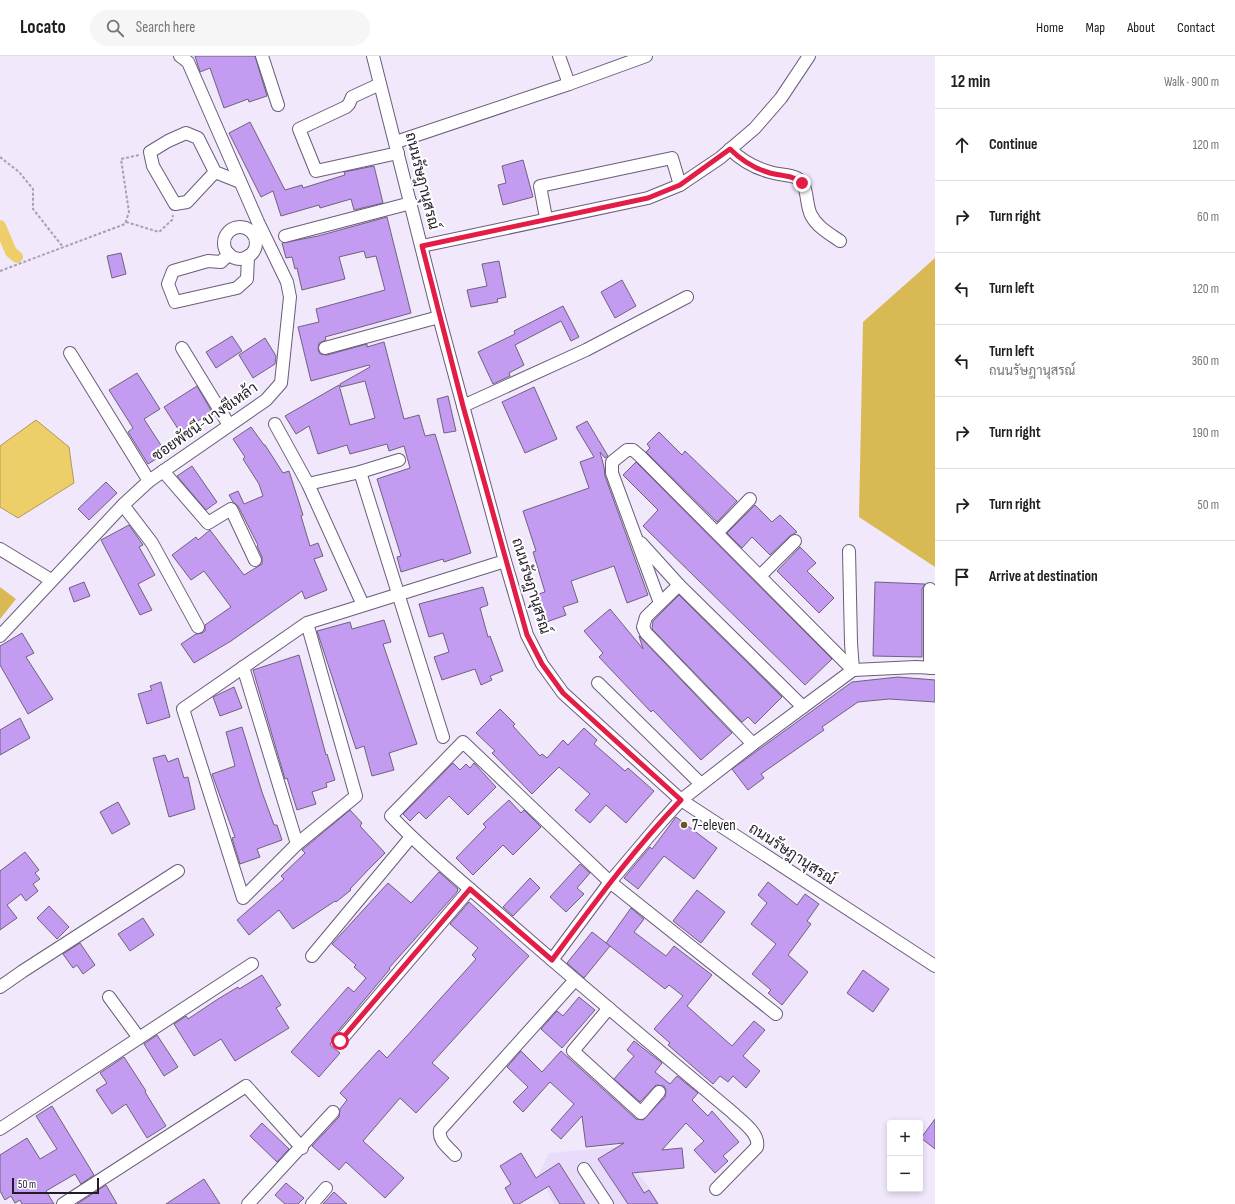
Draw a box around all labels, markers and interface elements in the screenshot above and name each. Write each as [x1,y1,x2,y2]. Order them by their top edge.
search box [90,10,370,46]
text: Locato [20,16,66,39]
icon: search [104,17,126,39]
text: Search here [136,18,195,37]
text: Home [1036,19,1064,36]
text: Map [1086,19,1105,36]
text: About [1127,19,1155,36]
text: Contact [1177,19,1215,36]
text: 12 min [951,72,990,92]
text: Walk · 900 m [1164,74,1219,90]
street label: ถนนรัษฎานุสรณ์ [400,130,444,232]
icon: ahead [951,134,973,156]
text: Continue [989,135,1038,154]
text: 120 m [1193,137,1219,153]
route end [793,174,811,192]
icon: right [951,206,973,228]
text: Turn right [989,207,1041,226]
text: 60 m [1197,209,1219,225]
icon: left [951,278,973,300]
text: Turn left [989,279,1034,298]
text: 120 m [1193,281,1219,297]
text: Turn left [989,342,1034,361]
icon: left [951,350,973,372]
text: 360 m [1192,353,1219,369]
text: ถนนรัษฎานุสรณ์ [989,363,1075,379]
street label: ซอยพัชนี-บางชีเหล้า [148,378,261,466]
icon: right [951,422,973,444]
text: Turn right [989,423,1041,442]
text: 190 m [1192,425,1219,441]
icon: right [951,494,973,516]
text: Turn right [989,495,1041,514]
text: 50 m [1198,497,1219,513]
street label: ถนนรัษฎานุสรณ์ [506,535,556,637]
icon: arrive [951,566,973,588]
text: Arrive at destination [989,567,1098,586]
place label: 7-eleven [692,816,736,835]
street label: ถนนรัษฎานุสรณ์ [744,818,840,890]
marker: 7-eleven [679,820,689,830]
route start [331,1032,349,1050]
map controls [887,1120,923,1192]
button: + [887,1120,923,1156]
button: − [887,1156,923,1192]
scale bar [12,1176,99,1195]
text: 50 m [18,1178,36,1191]

